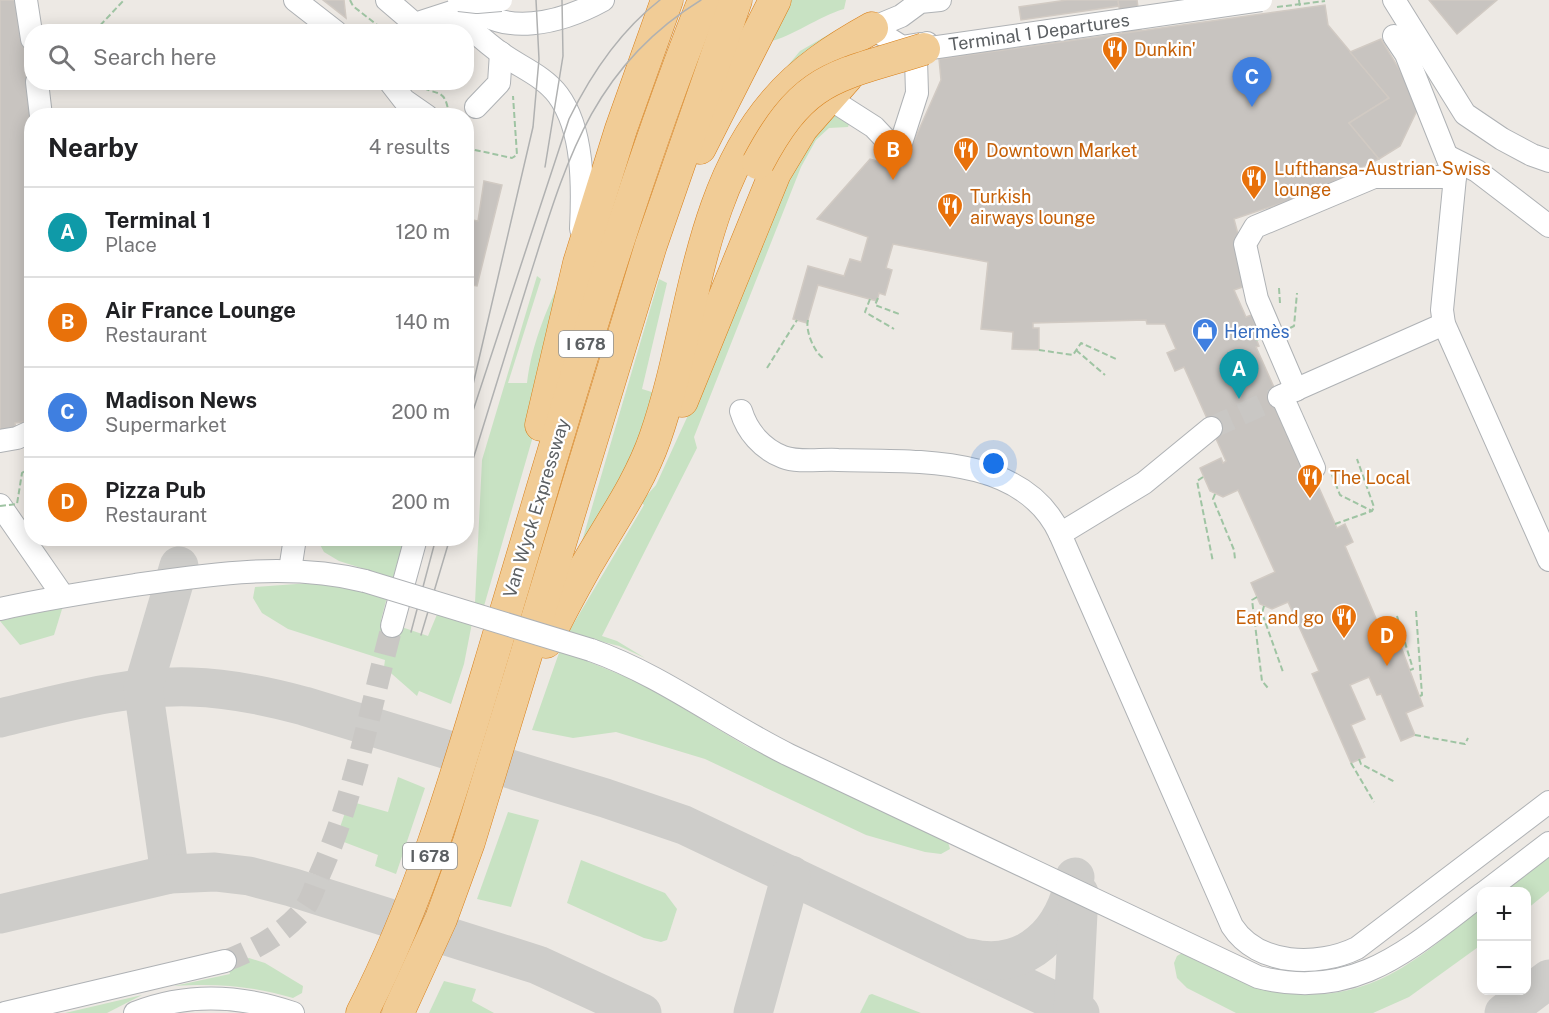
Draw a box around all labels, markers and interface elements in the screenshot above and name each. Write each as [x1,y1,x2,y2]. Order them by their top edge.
street label: Terminal 1 Departures [947,9,1131,55]
search box [24,24,474,90]
restaurant icon: Dunkin' [1100,34,1130,72]
place label: Dunkin' [1134,39,1196,60]
icon: search [45,41,78,74]
text: Search here [93,44,217,70]
pin: C [1232,57,1272,107]
pin: B [874,130,912,180]
text: Nearby [48,132,138,163]
text: 4 results [369,135,450,159]
restaurant icon: Downtown Market [951,135,981,173]
place label: Downtown Market [986,140,1138,161]
place label: Lufthansa-Austrian-Swiss lounge [1274,158,1491,200]
restaurant icon: Lufthansa-Austrian-Swiss lounge [1239,163,1269,201]
place label: Turkish airways lounge [970,186,1095,228]
restaurant icon: Turkish airways lounge [935,191,965,229]
text: Terminal 1 [105,207,211,233]
text: A [60,220,75,244]
text: 120 m [396,220,450,244]
text: Place [105,233,157,257]
text: Air France Lounge [105,297,296,323]
text: B [61,310,74,334]
text: 140 m [395,310,450,334]
shop icon: Hermès [1190,316,1220,354]
place label: Hermès [1224,321,1290,342]
text: Restaurant [105,323,207,347]
road number: I 678 [559,331,613,357]
pin: A [1220,350,1258,399]
text: Madison News [105,387,257,413]
text: C [60,400,75,424]
text: 200 m [392,400,450,424]
text: Supermarket [105,413,227,437]
street label: Van Wyck Expressway [499,415,573,600]
your location [979,449,1008,478]
restaurant icon: The Local [1295,462,1325,500]
place label: The Local [1330,467,1411,488]
text: Pizza Pub [105,477,206,503]
text: D [60,490,75,514]
text: 200 m [392,490,450,514]
text: Restaurant [105,503,207,527]
restaurant icon: Eat and go [1329,602,1359,640]
place label: Eat and go [1235,607,1324,628]
pin: D [1368,616,1406,666]
road number: I 678 [403,843,457,869]
map controls [1477,887,1531,995]
button: + [1477,887,1531,941]
button: − [1477,941,1531,995]

